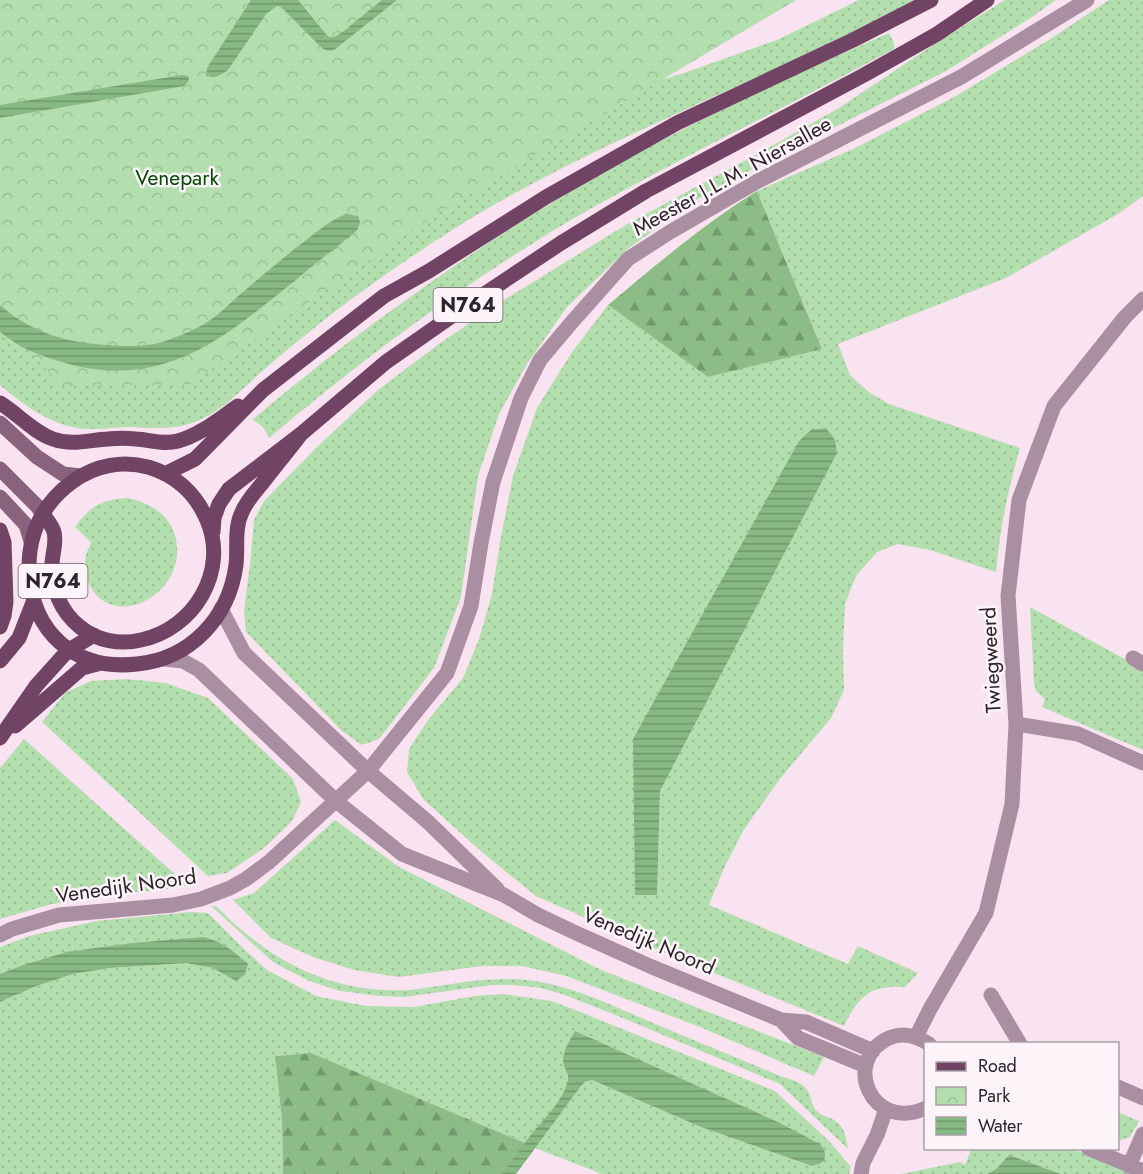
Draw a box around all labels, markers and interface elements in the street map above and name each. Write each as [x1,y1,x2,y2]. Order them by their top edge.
street label: Meester J.L.M. Niersallee [627,109,837,243]
park label: Venepark [135,163,219,193]
road number: N764 [434,288,502,322]
road number: N764 [19,564,88,598]
street label: Twiegweerd [973,606,1009,714]
street label: Venedijk Noord [54,861,198,911]
street label: Venedijk Noord [578,900,720,982]
legend [924,1042,1119,1150]
text: Road [978,1053,1017,1079]
text: Park [978,1083,1010,1109]
text: Water [978,1113,1023,1139]

